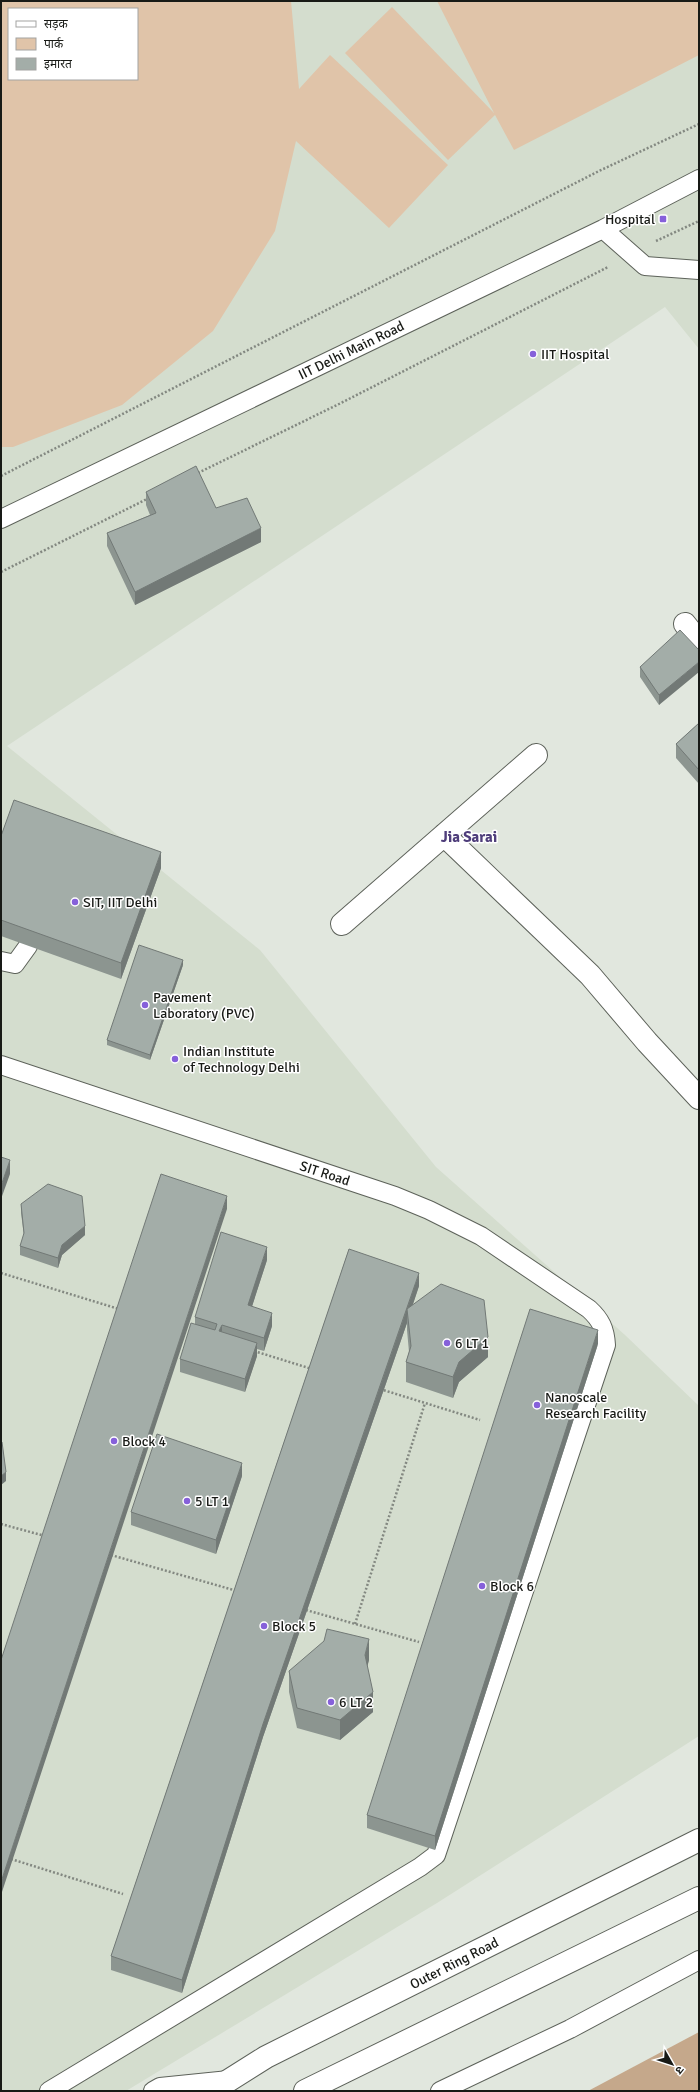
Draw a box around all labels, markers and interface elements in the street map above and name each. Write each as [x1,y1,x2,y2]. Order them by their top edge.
legend [8,8,138,80]
text: सड़क [44,17,69,32]
text: पार्क [44,37,64,52]
text: इमारत [44,57,73,72]
place label: Hospital [605,211,655,228]
marker: Hospital [658,214,668,224]
street label: IIT Delhi Main Road [295,317,407,383]
place label: IIT Hospital [541,346,609,363]
marker: IIT Hospital [528,349,538,359]
district label: Jia Sarai [441,828,497,846]
place label: SIT, IIT Delhi [83,894,157,911]
marker: SIT, IIT Delhi [70,897,80,907]
place label: Pavement Laboratory (PVC) [153,989,255,1022]
marker: Pavement Laboratory (PVC) [140,1000,150,1010]
place label: Indian Institute of Technology Delhi [183,1043,300,1076]
marker: Indian Institute of Technology Delhi [170,1054,180,1064]
street label: SIT Road [298,1157,352,1190]
place label: 6 LT 1 [455,1335,489,1352]
marker: 6 LT 1 [442,1338,452,1348]
place label: Nanoscale Research Facility [545,1389,647,1422]
marker: Nanoscale Research Facility [532,1400,542,1410]
place label: Block 4 [122,1433,166,1450]
marker: Block 4 [109,1436,119,1446]
place label: 5 LT 1 [195,1493,229,1510]
marker: 5 LT 1 [182,1496,192,1506]
place label: Block 6 [490,1578,534,1595]
marker: Block 6 [477,1581,487,1591]
place label: Block 5 [272,1618,316,1635]
marker: Block 5 [259,1621,269,1631]
place label: 6 LT 2 [339,1694,373,1711]
marker: 6 LT 2 [326,1697,336,1707]
street label: Outer Ring Road [407,1934,501,1993]
north arrow [652,2044,692,2084]
text: उ [672,2063,686,2077]

